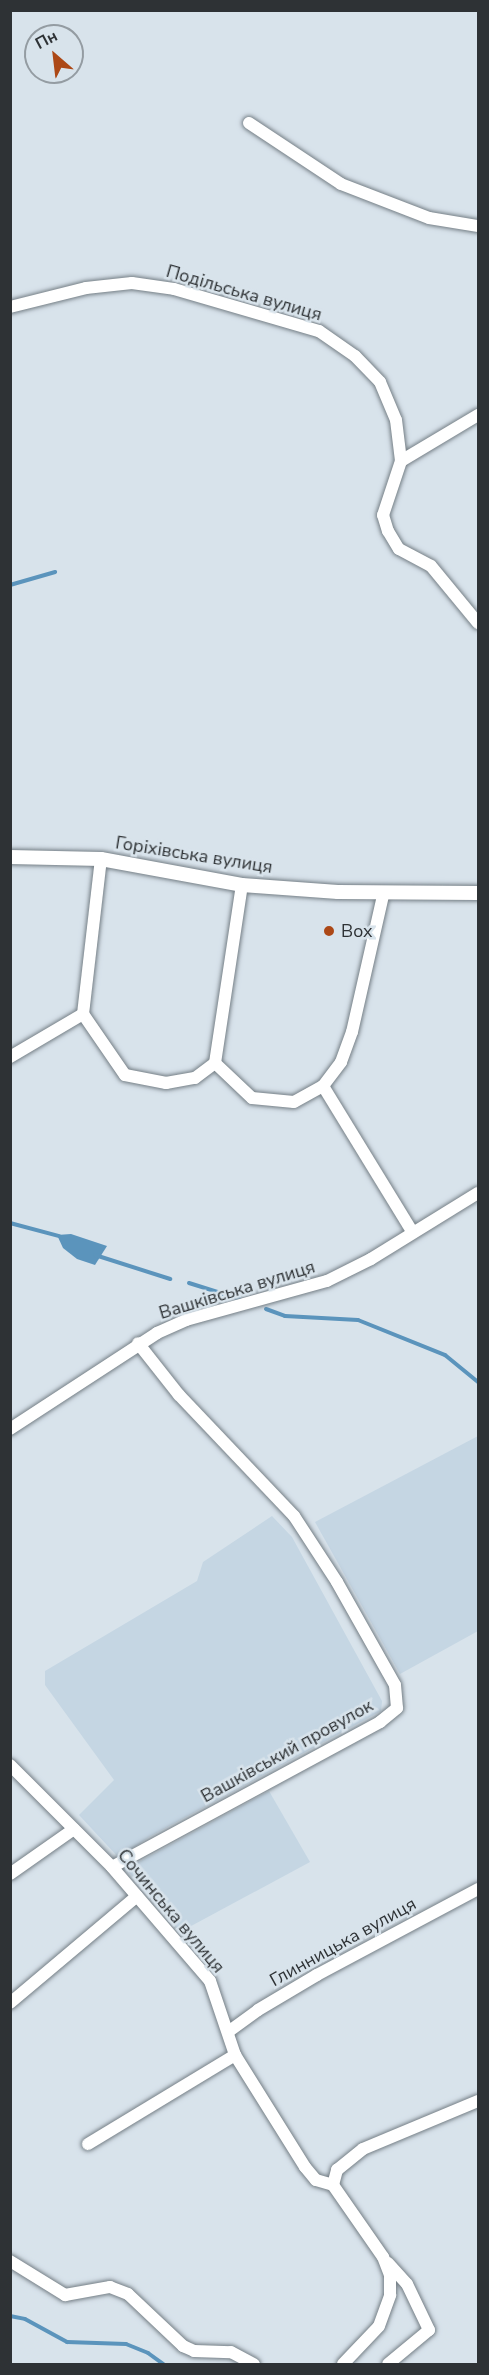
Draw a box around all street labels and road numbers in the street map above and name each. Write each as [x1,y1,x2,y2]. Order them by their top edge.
street label: Подільська вулиця [164,260,324,326]
street label: Горіхівська вулиця [114,832,274,878]
street label: Вашківська вулиця [156,1256,318,1324]
street label: Вашківський провулок [197,1695,377,1807]
street label: Сочинська вулиця [113,1845,229,1977]
street label: Глинницька вулиця [266,1893,420,1991]

